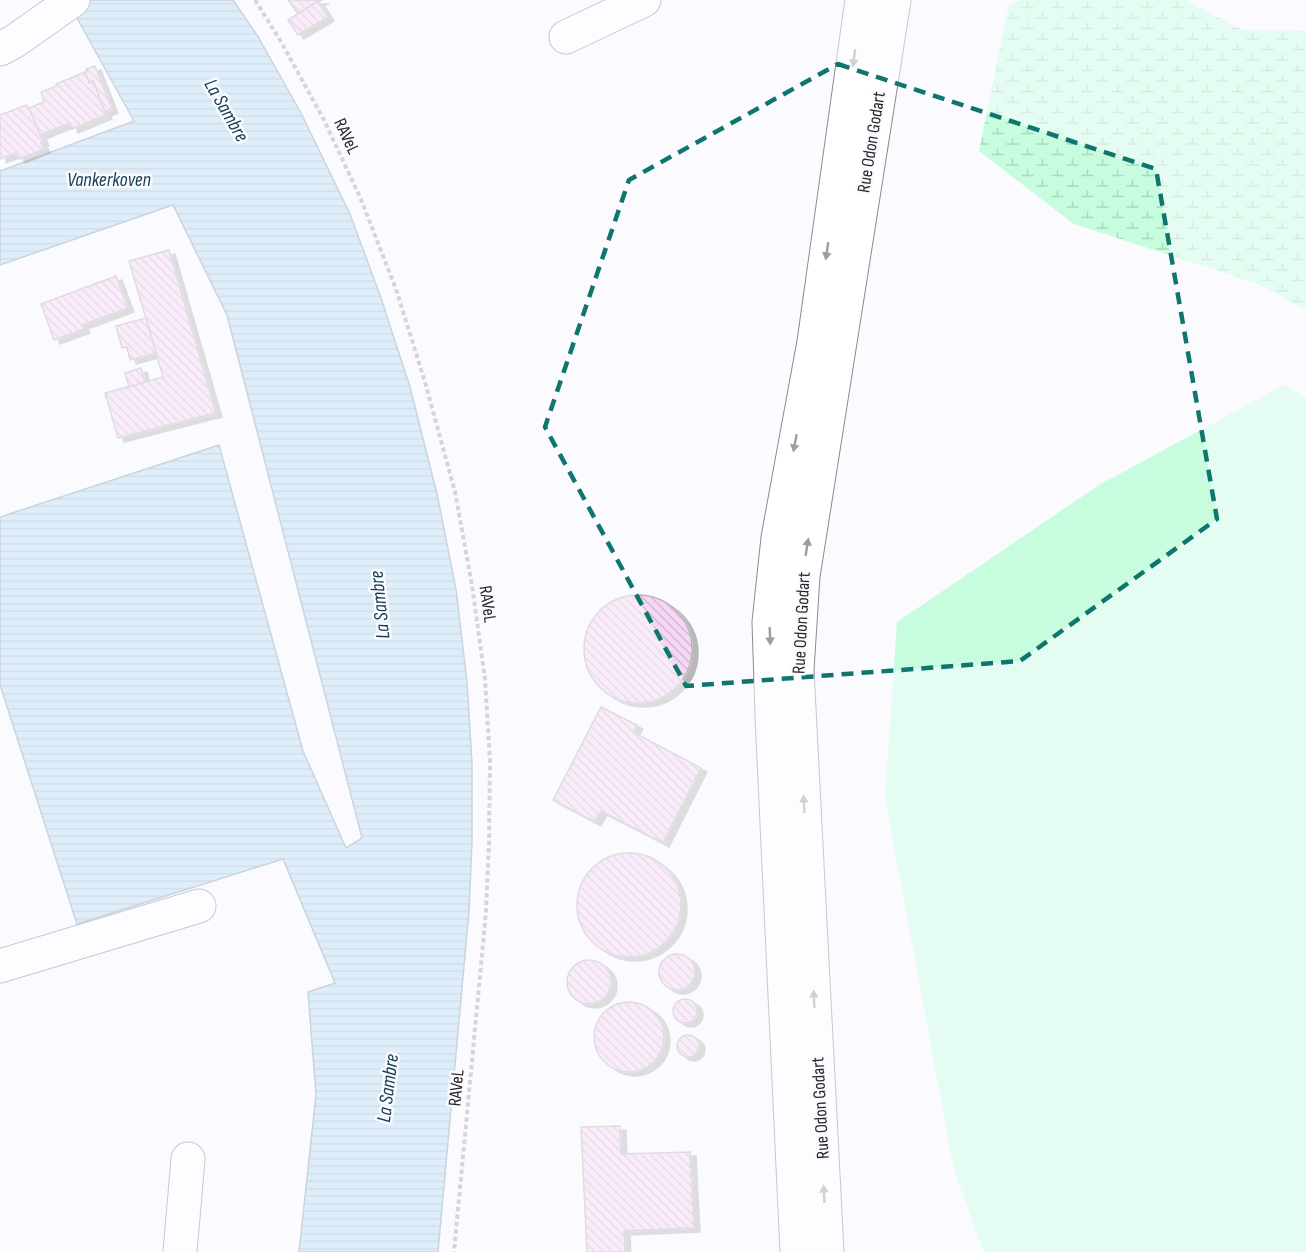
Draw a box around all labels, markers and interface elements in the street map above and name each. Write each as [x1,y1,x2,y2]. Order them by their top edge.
one-way arrow [849,49,858,68]
water label: La Sambre [199,75,254,146]
street label: Rue Odon Godart [853,89,890,194]
street label: RAVeL [329,115,364,158]
water label: Vankerkoven [67,168,151,192]
one-way arrow [822,242,831,261]
one-way arrow [790,434,799,453]
one-way arrow [803,537,812,556]
water label: La Sambre [364,569,396,640]
street label: Rue Odon Godart [788,571,815,675]
street label: RAVeL [475,584,501,624]
one-way arrow [765,627,774,646]
one-way arrow [799,795,809,814]
one-way arrow [809,989,819,1008]
water label: La Sambre [372,1052,404,1124]
street label: Rue Odon Godart [807,1056,834,1160]
street label: RAVeL [444,1068,469,1107]
one-way arrow [819,1184,829,1203]

